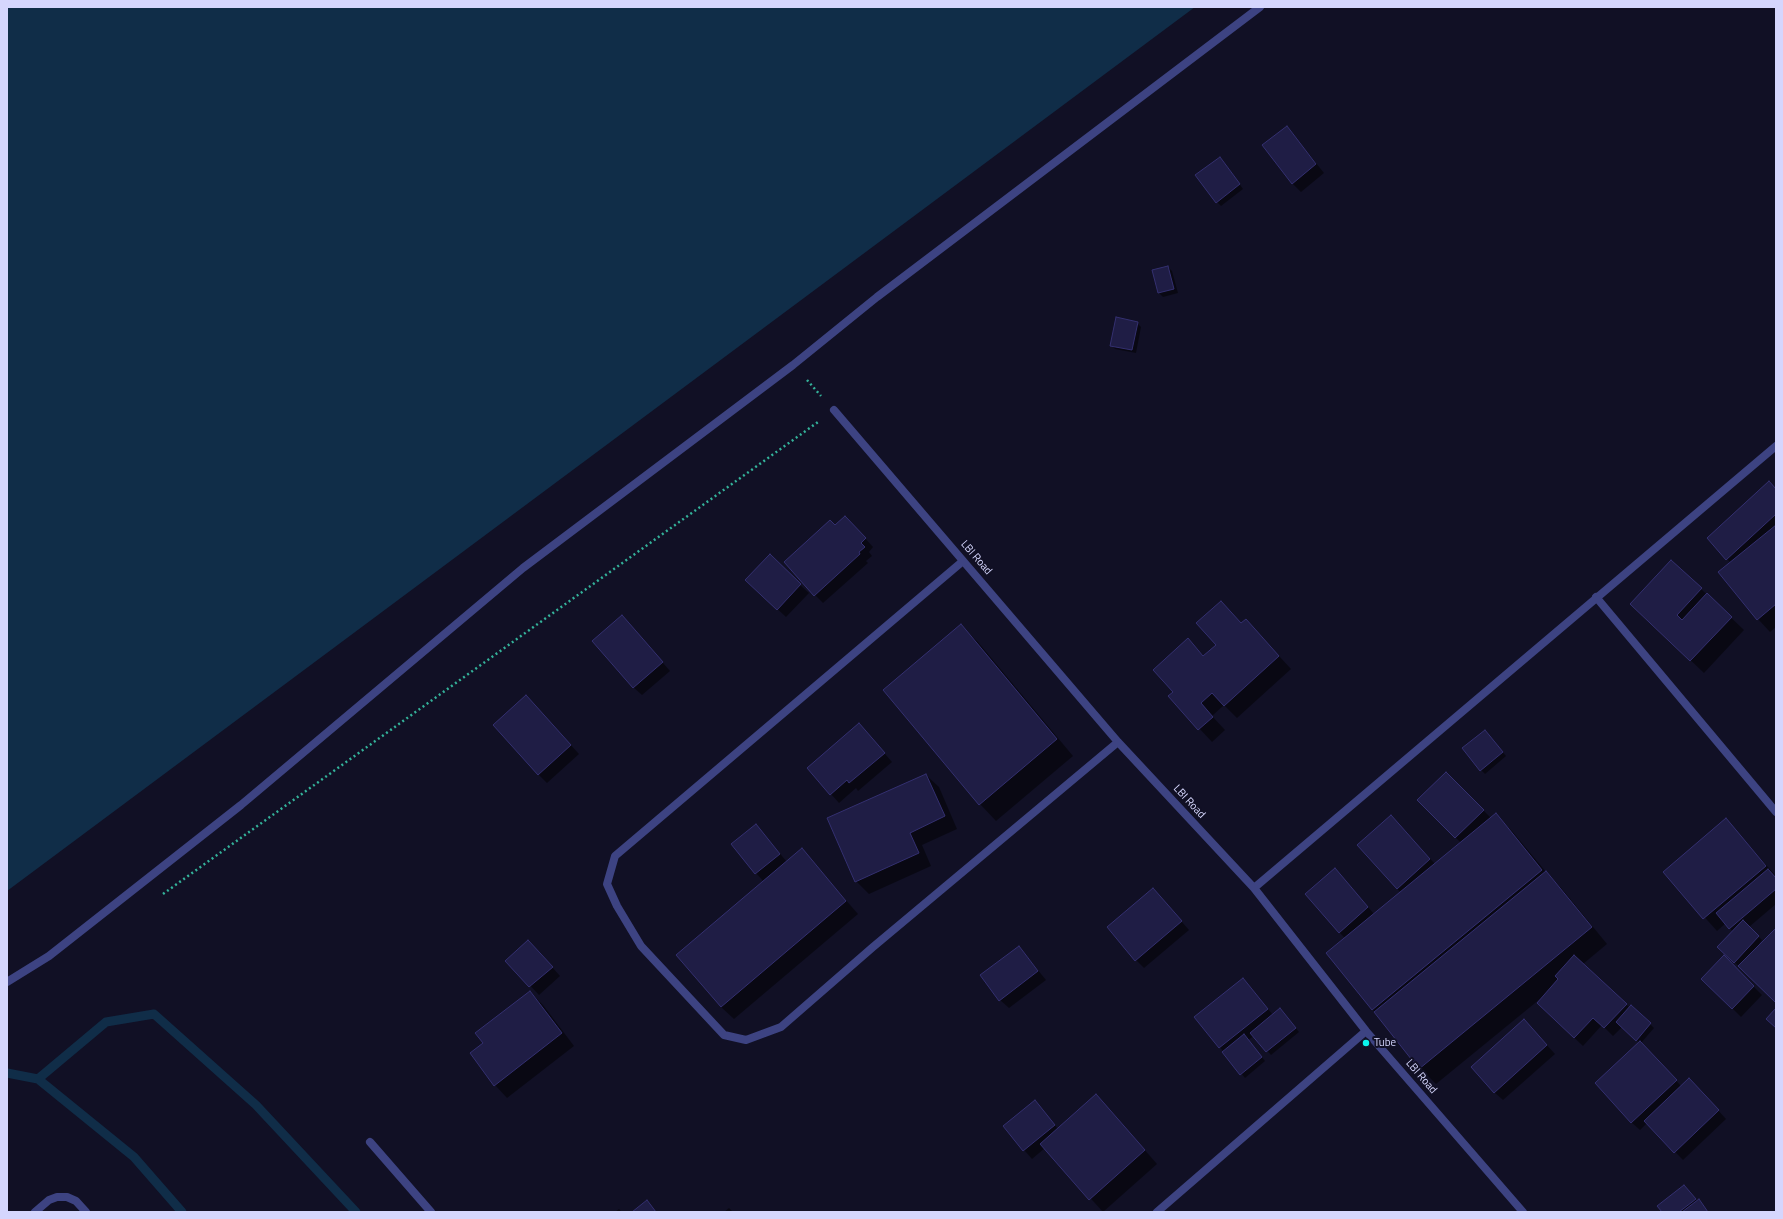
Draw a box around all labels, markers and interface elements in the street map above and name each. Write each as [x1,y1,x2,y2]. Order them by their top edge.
street label: LBI Road [958,538,994,578]
street label: LBI Road [1170,783,1208,821]
place label: Tube [1374,1036,1396,1050]
marker: Tube [1361,1038,1371,1048]
street label: LBI Road [1403,1057,1439,1097]

